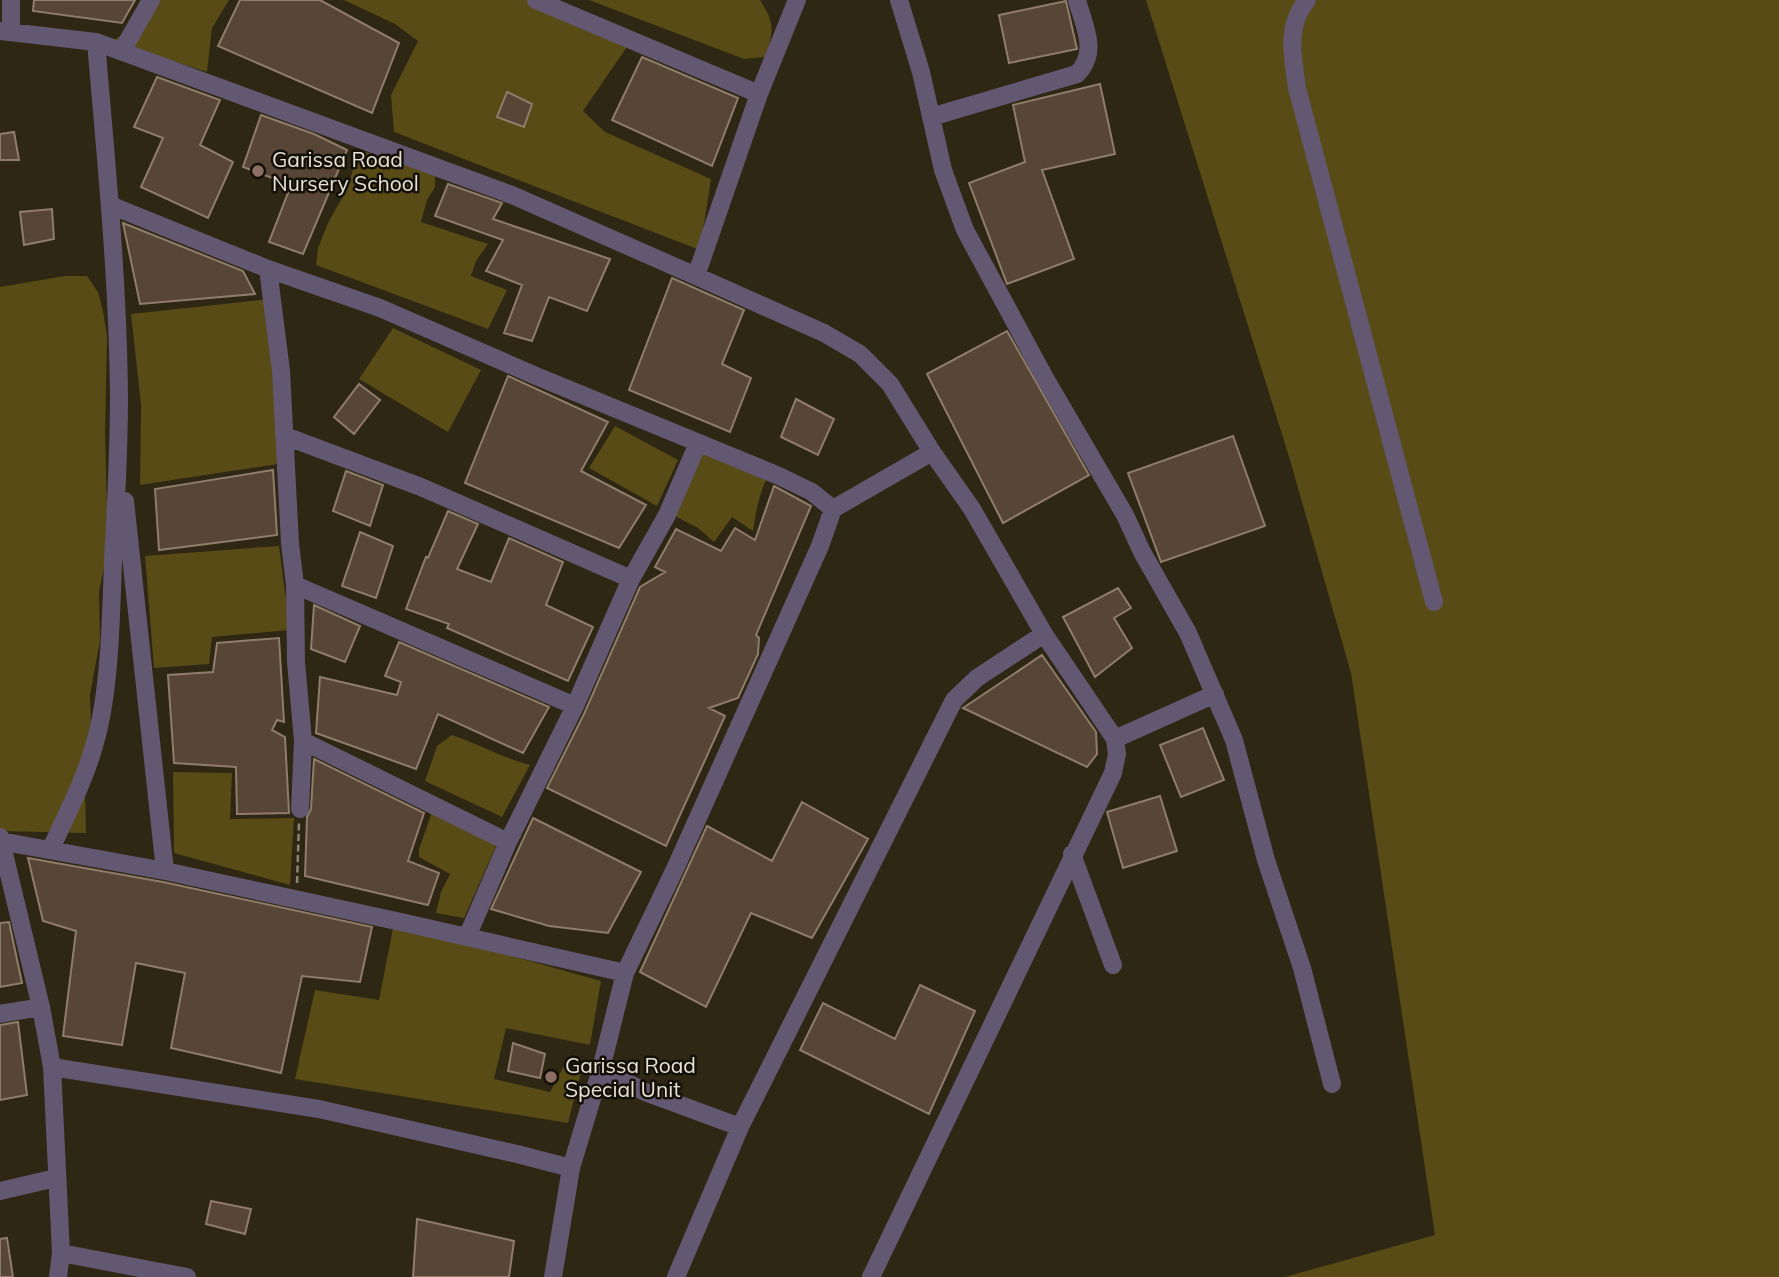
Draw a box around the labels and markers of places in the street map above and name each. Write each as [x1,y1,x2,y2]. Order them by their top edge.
place label: Garissa Road Nursery School [272,146,419,196]
marker: Garissa Road Nursery School [250,163,266,179]
place label: Garissa Road Special Unit [565,1052,696,1102]
marker: Garissa Road Special Unit [543,1069,559,1085]

